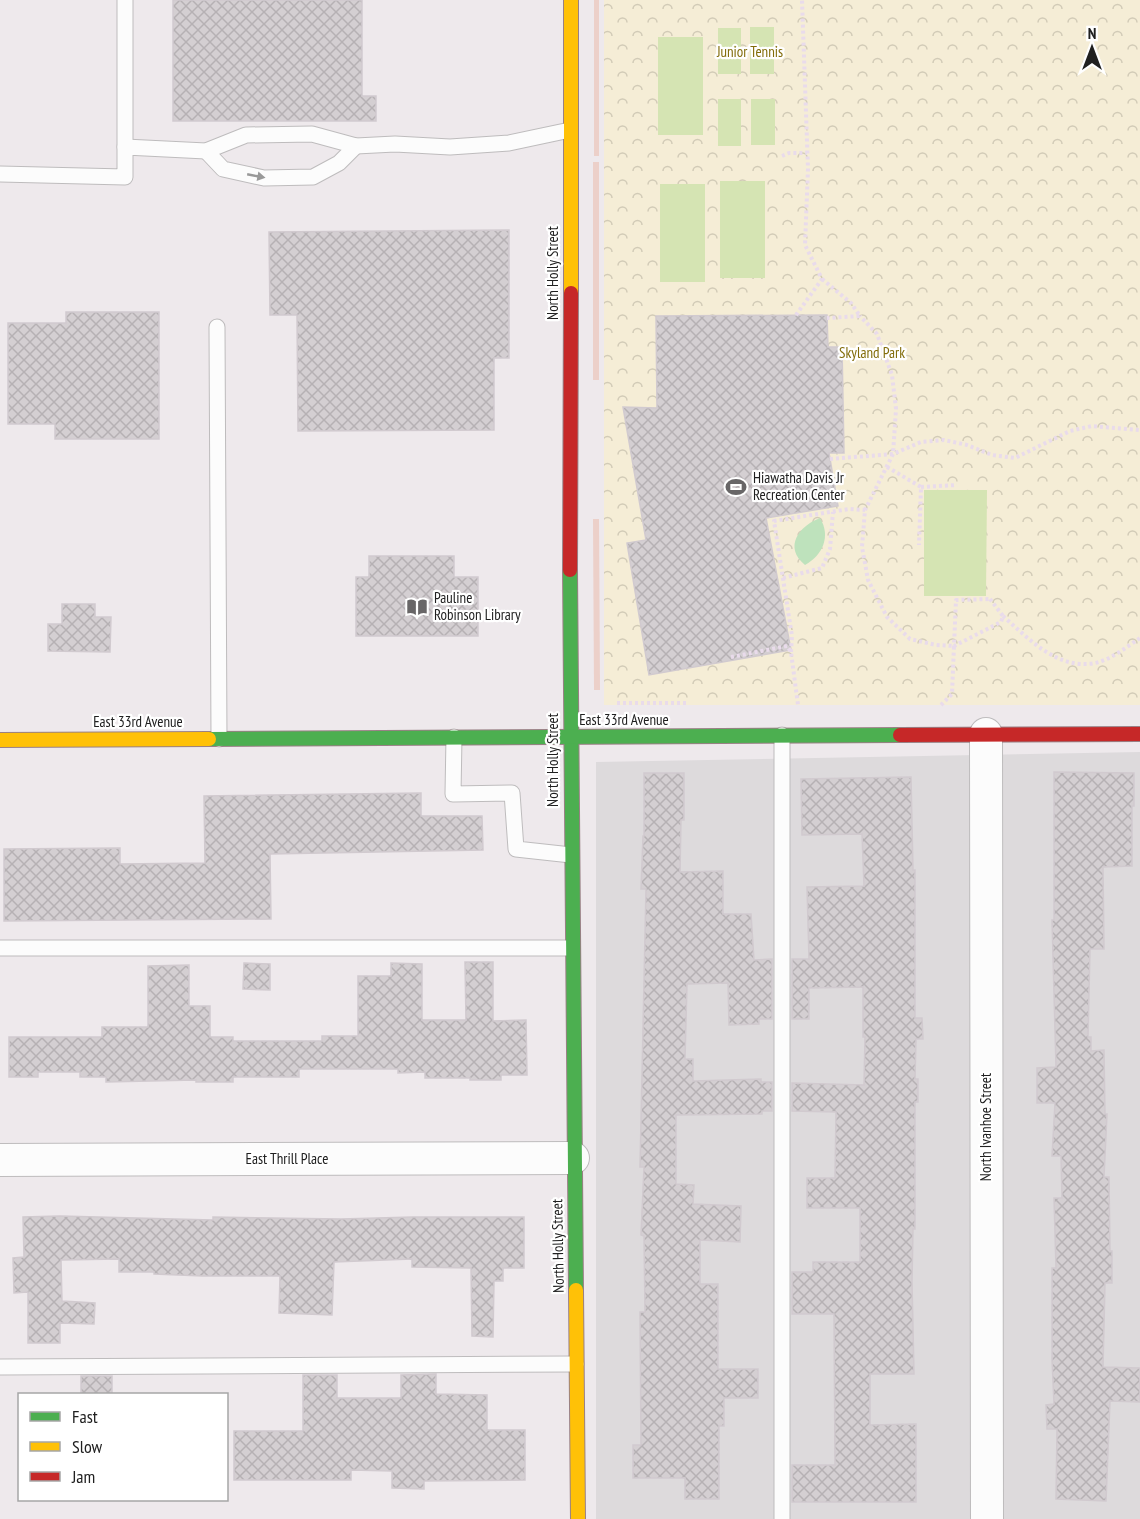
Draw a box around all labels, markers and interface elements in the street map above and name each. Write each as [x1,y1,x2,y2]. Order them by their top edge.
north arrow [1062,18,1122,78]
text: N [1088,23,1096,43]
park label: Junior Tennis [716,42,783,61]
one-way arrow [246,172,265,181]
street label: North Holly Street [543,226,562,320]
park label: Skyland Park [839,343,905,362]
place label: Hiawatha Davis Jr Recreation Center [753,468,845,504]
sports icon: Hiawatha Davis Jr Recreation Center [724,475,748,499]
place label: Pauline Robinson Library [434,588,521,624]
library icon: Pauline Robinson Library [405,595,429,619]
street label: East 33rd Avenue [579,710,669,729]
street label: East 33rd Avenue [93,712,183,731]
street label: North Holly Street [543,713,562,807]
street label: North Ivanhoe Street [976,1073,995,1181]
street label: East Thrill Place [246,1149,328,1168]
street label: North Holly Street [547,1199,568,1293]
legend [18,1393,228,1501]
text: Fast [72,1405,98,1428]
text: Slow [72,1435,103,1458]
text: Jam [71,1465,95,1488]

